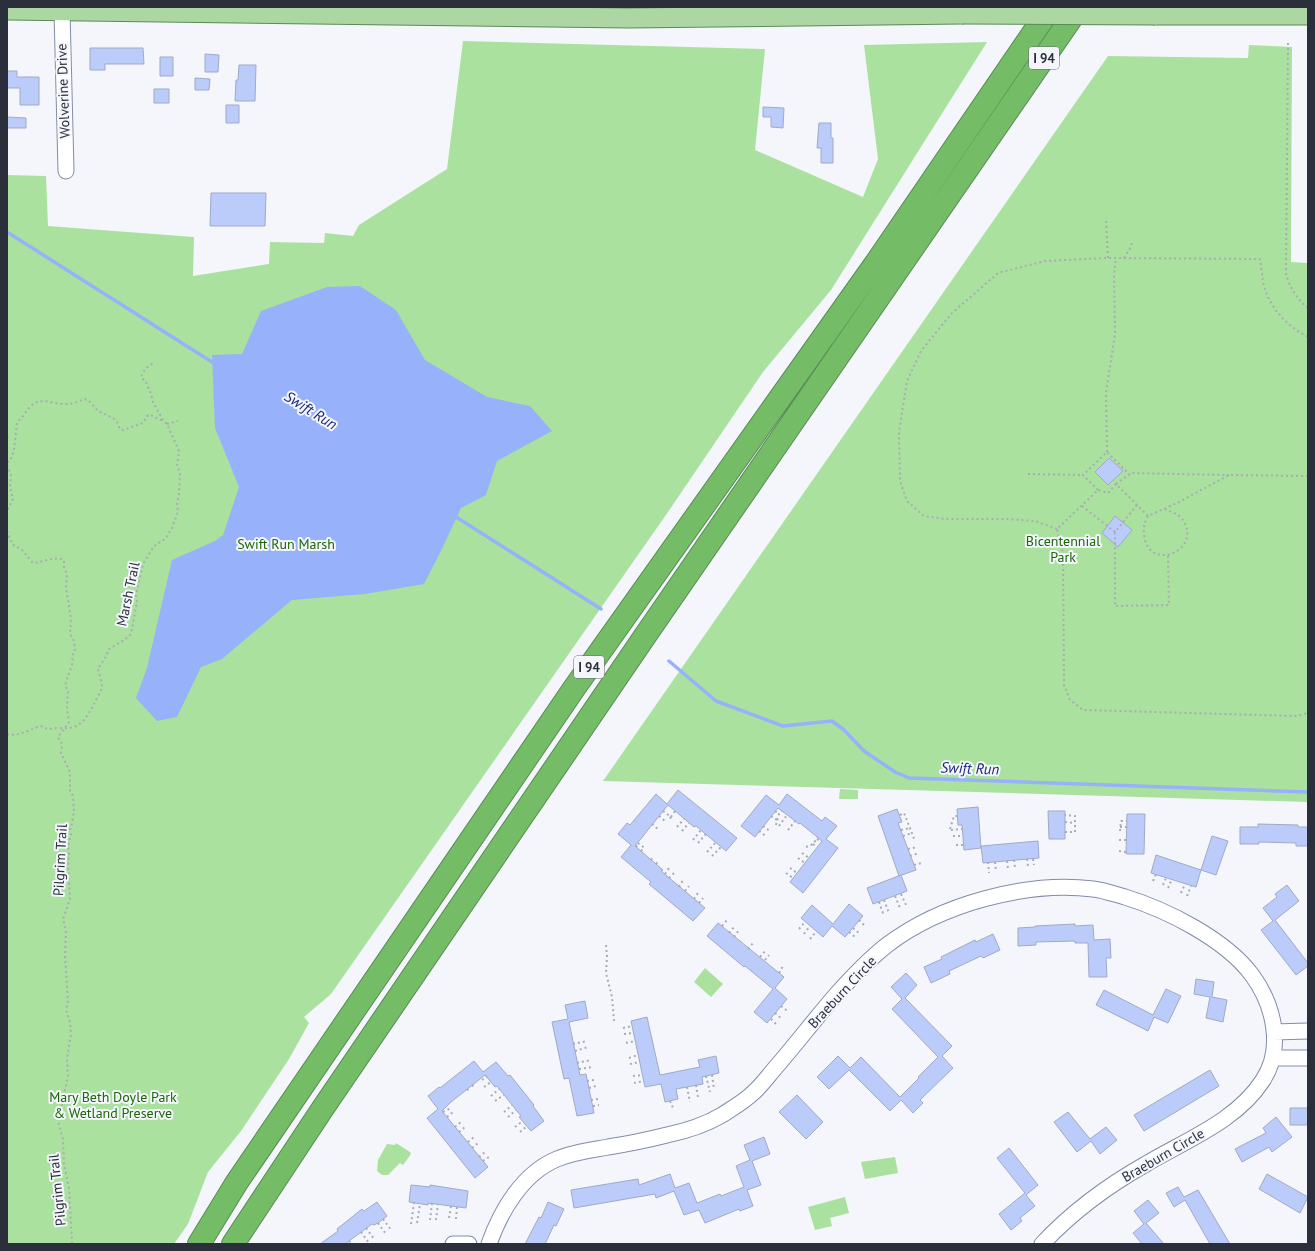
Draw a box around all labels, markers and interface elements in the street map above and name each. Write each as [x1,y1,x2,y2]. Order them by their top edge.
street label: Wolverine Drive [52,43,74,139]
road number: I 94 [1029,47,1059,69]
water label: Swift Run [281,386,341,434]
park label: Bicentennial Park [1026,532,1100,566]
park label: Swift Run Marsh [237,535,335,553]
street label: Marsh Trail [112,560,144,628]
road number: I 94 [574,656,604,678]
water label: Swift Run [940,757,1000,779]
street label: Pilgrim Trail [49,823,71,897]
street label: Braeburn Circle [804,952,880,1032]
park label: Mary Beth Doyle Park & Wetland Preserve [49,1088,177,1122]
street label: Braeburn Circle [1119,1124,1207,1186]
street label: Pilgrim Trail [44,1153,70,1227]

